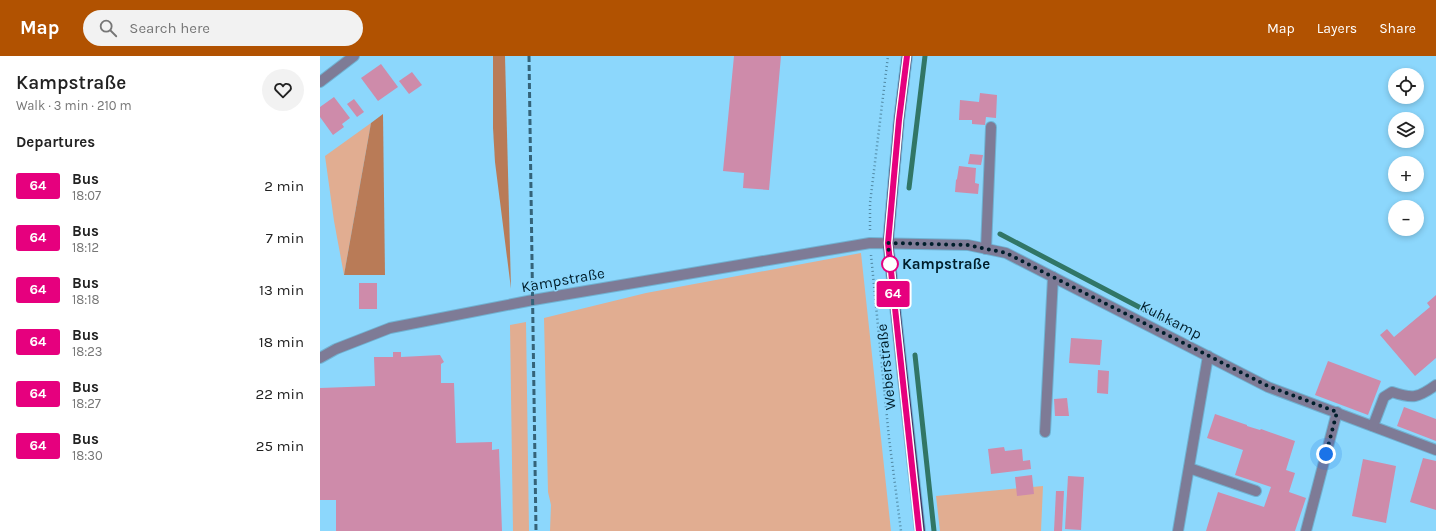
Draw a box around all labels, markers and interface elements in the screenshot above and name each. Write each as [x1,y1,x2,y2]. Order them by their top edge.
search box [83,10,363,46]
text: Map [20,17,59,39]
icon: search [97,17,119,39]
text: Search here [129,19,210,37]
text: Map [1267,20,1295,37]
text: Layers [1317,20,1357,37]
text: Share [1379,20,1416,37]
map controls [1388,68,1424,236]
button: locate [1388,68,1424,104]
button: heart [262,69,304,111]
text: Kampstraße [16,72,126,94]
text: Walk · 3 min · 210 m [16,98,132,113]
button: layers [1388,112,1424,148]
text: Departures [16,133,95,151]
button: + [1388,156,1424,192]
text: Bus [72,170,99,188]
text: 64 [30,177,46,194]
text: 2 min [264,177,304,195]
text: 18:07 [72,188,101,203]
button: − [1388,200,1424,236]
text: Bus [72,222,99,240]
text: 64 [30,229,46,246]
text: 7 min [266,229,304,247]
text: 18:12 [72,240,99,255]
marker: Kampstraße [881,255,899,273]
place label: Kampstraße [902,255,990,273]
street label: Kampstraße [520,264,606,296]
text: Bus [72,274,99,292]
text: 64 [30,281,46,298]
text: 13 min [259,281,304,299]
line badge: 64 [875,281,911,307]
text: 64 [885,285,901,302]
text: 18:18 [72,292,100,307]
street label: Kuhkamp [1137,297,1205,343]
street label: Weberstraße [873,323,899,411]
text: Bus [72,326,99,344]
text: 64 [30,333,46,350]
text: 18 min [259,333,304,351]
text: 18:23 [72,344,103,359]
text: Bus [72,378,99,396]
text: 64 [30,385,46,402]
text: 22 min [255,385,304,403]
text: 18:27 [72,396,101,411]
text: Bus [72,430,99,448]
text: 64 [30,437,46,454]
text: 25 min [256,437,304,455]
your location [1316,444,1336,464]
text: 18:30 [72,448,103,463]

